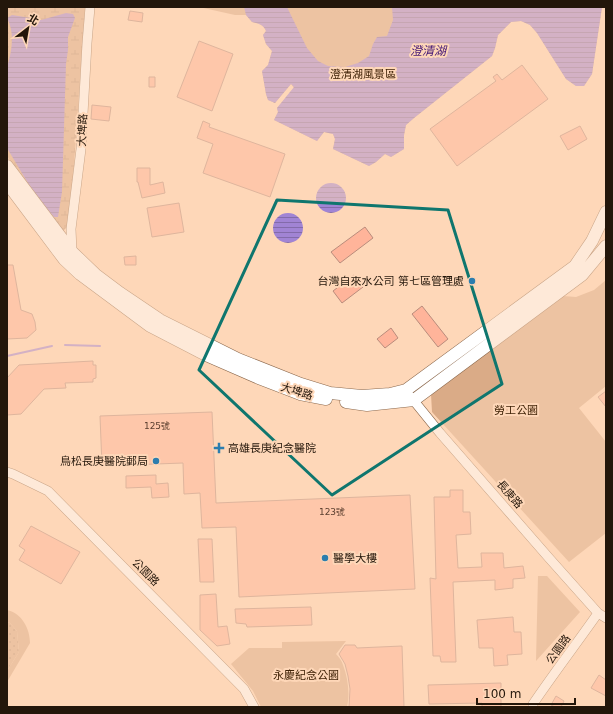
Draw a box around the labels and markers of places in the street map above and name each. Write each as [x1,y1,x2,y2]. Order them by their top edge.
place label: 台灣自來水公司 第七區管理處 [318,275,464,288]
marker: 台灣自來水公司 第七區管理處 [467,276,477,286]
marker: 高雄長庚紀念醫院 [213,442,225,454]
place label: 高雄長庚紀念醫院 [228,442,316,455]
place label: 鳥松長庚醫院郵局 [60,455,148,468]
marker: 鳥松長庚醫院郵局 [151,456,161,466]
place label: 醫學大樓 [333,552,377,565]
marker: 醫學大樓 [320,553,330,563]

